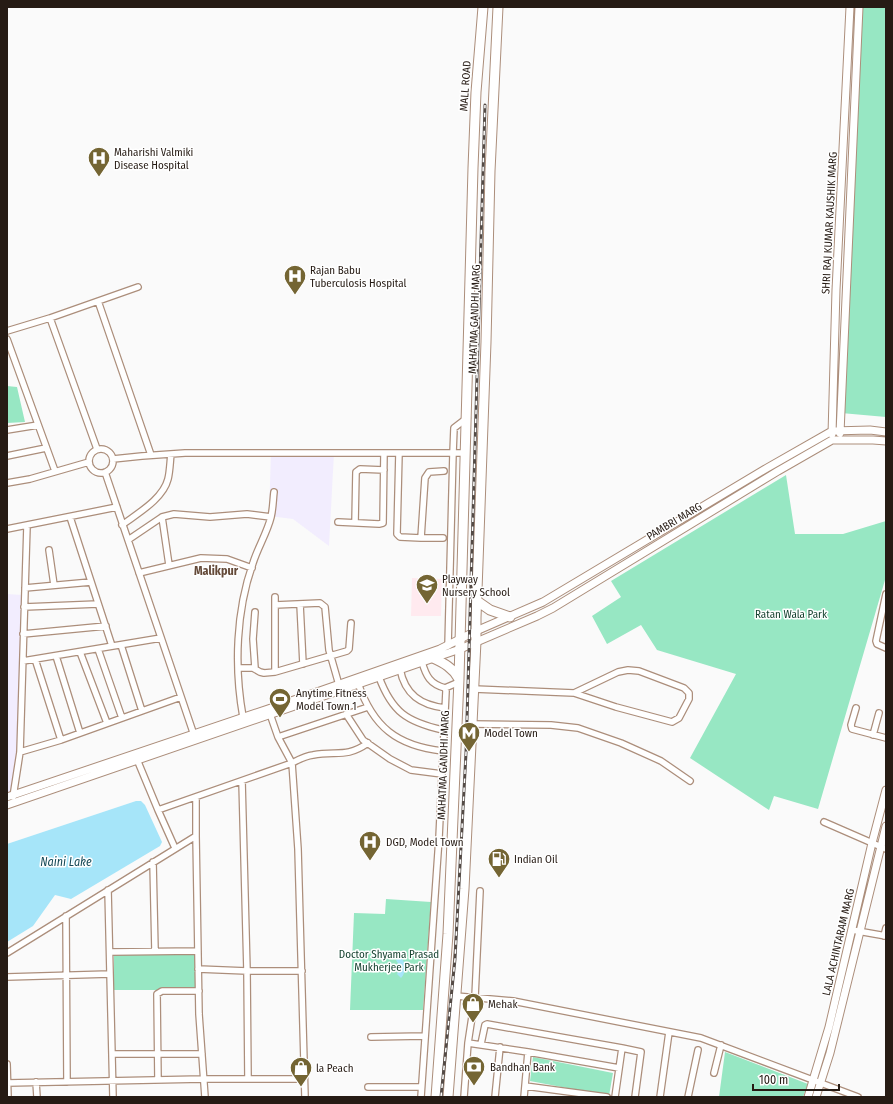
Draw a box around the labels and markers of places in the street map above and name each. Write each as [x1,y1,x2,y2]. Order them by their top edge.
hospital icon: Maharishi Valmiki Disease Hospital [86,145,112,178]
place label: Maharishi Valmiki Disease Hospital [114,146,194,172]
hospital icon: Rajan Babu Tuberculosis Hospital [282,263,308,296]
place label: Rajan Babu Tuberculosis Hospital [310,264,407,290]
school or university icon: Playway Nursery School [414,572,440,605]
place label: Playway Nursery School [442,573,510,599]
sports icon: Anytime Fitness Model Town 1 [267,686,293,719]
place label: Anytime Fitness Model Town 1 [296,687,367,713]
metro station icon: Model Town [456,720,482,753]
place label: Model Town [484,727,538,740]
hospital icon: DGD, Model Town [357,829,383,862]
place label: DGD, Model Town [386,836,463,849]
fuel station icon: Indian Oil [486,846,512,879]
place label: Indian Oil [514,853,558,866]
shop icon: Mehak [460,991,486,1024]
place label: Mehak [488,998,518,1011]
bank icon: Bandhan Bank [461,1054,487,1087]
shop icon: la Peach [288,1055,314,1088]
place label: Bandhan Bank [490,1061,556,1074]
place label: la Peach [316,1062,353,1075]

